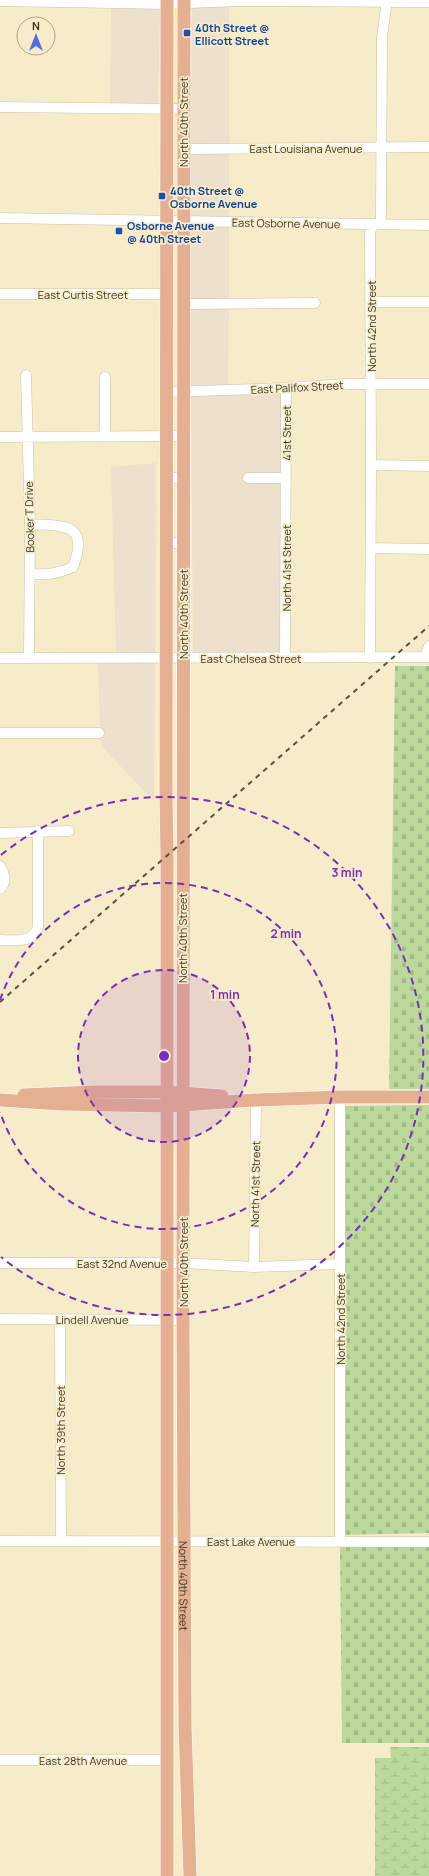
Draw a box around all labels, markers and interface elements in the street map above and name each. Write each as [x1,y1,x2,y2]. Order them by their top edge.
north arrow [16,16,56,56]
text: N [32,18,40,33]
place label: 40th Street @ Ellicott Street [195,20,269,48]
marker: 40th Street @ Ellicott Street [182,28,192,38]
street label: North 40th Street [176,77,191,167]
street label: East Louisiana Avenue [250,141,363,156]
place label: 40th Street @ Osborne Avenue [170,183,258,211]
marker: 40th Street @ Osborne Avenue [157,191,167,201]
street label: East Osborne Avenue [232,215,341,231]
place label: Osborne Avenue @ 40th Street [127,218,215,246]
marker: Osborne Avenue @ 40th Street [114,226,124,236]
street label: North 42nd Street [364,280,379,372]
street label: East Curtis Street [38,287,128,302]
street label: East Palifox Street [250,377,344,397]
street label: 41st Street [279,405,294,461]
street label: Booker T Drive [21,480,37,553]
street label: North 41st Street [279,525,294,611]
street label: North 40th Street [176,569,191,659]
street label: East Chelsea Street [201,651,301,666]
text: 3 min [331,864,363,881]
street label: North 40th Street [175,893,190,983]
text: 2 min [270,925,302,942]
text: 1 min [210,986,240,1003]
centre of rings [157,1049,171,1063]
street label: North 41st Street [247,1141,263,1227]
street label: North 40th Street [176,1217,191,1307]
street label: East 32nd Avenue [77,1256,168,1271]
street label: North 42nd Street [333,1273,348,1365]
street label: Lindell Avenue [56,1312,129,1327]
street label: North 39th Street [53,1385,68,1475]
street label: East Lake Avenue [207,1534,296,1549]
street label: North 40th Street [177,1541,192,1631]
street label: East 28th Avenue [39,1753,128,1768]

